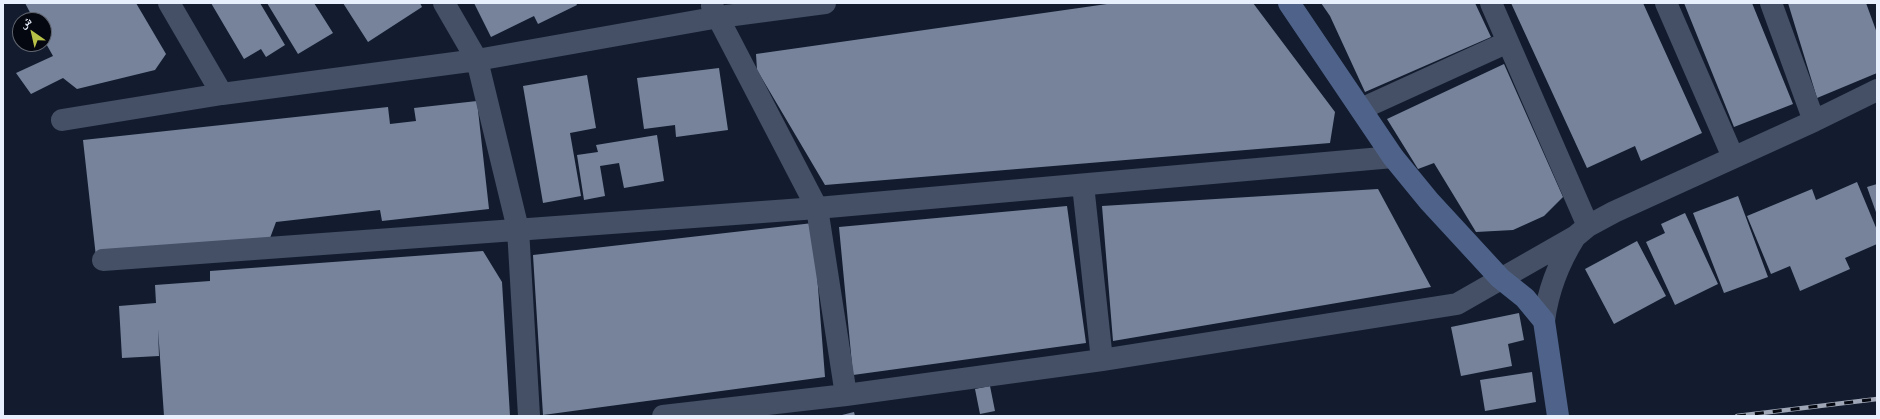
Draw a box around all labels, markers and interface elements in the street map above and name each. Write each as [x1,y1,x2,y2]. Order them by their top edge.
north arrow [12,12,52,52]
text: ش [16,12,35,33]

